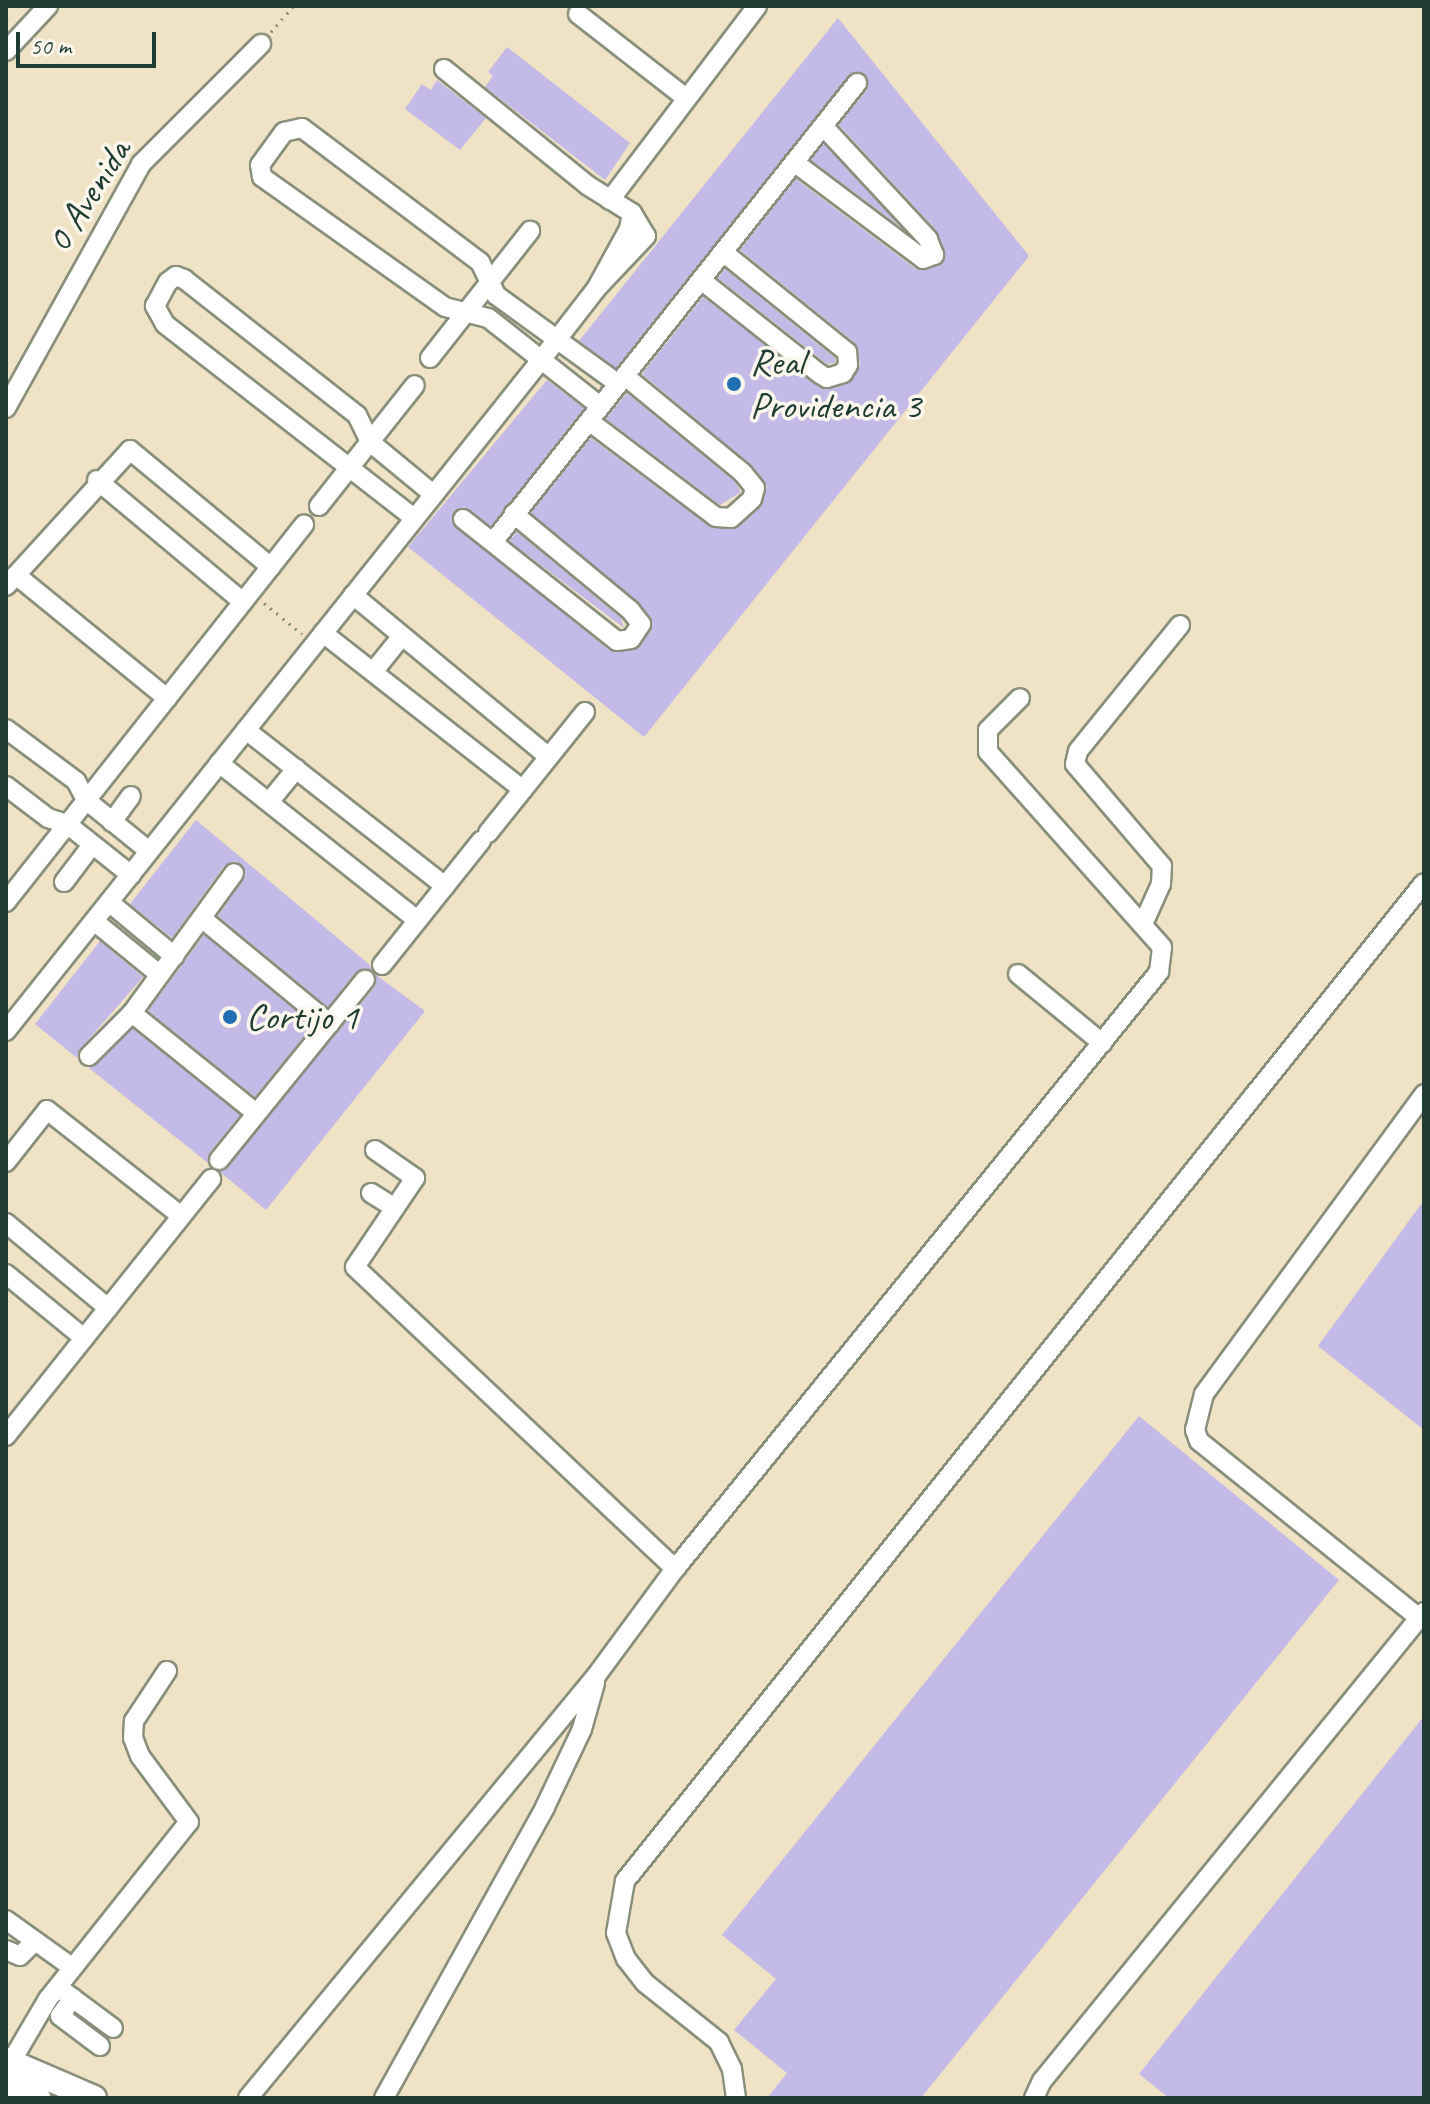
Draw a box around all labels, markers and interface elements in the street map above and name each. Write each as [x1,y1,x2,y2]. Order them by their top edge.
scale bar [20,16,160,66]
text: 50 m [30,31,71,61]
street label: 0 Avenida [36,131,140,261]
place label: Real Providencia 3 [750,339,921,428]
marker: Real Providencia 3 [725,375,743,393]
place label: Cortijo 1 [246,994,358,1040]
marker: Cortijo 1 [221,1008,239,1026]

